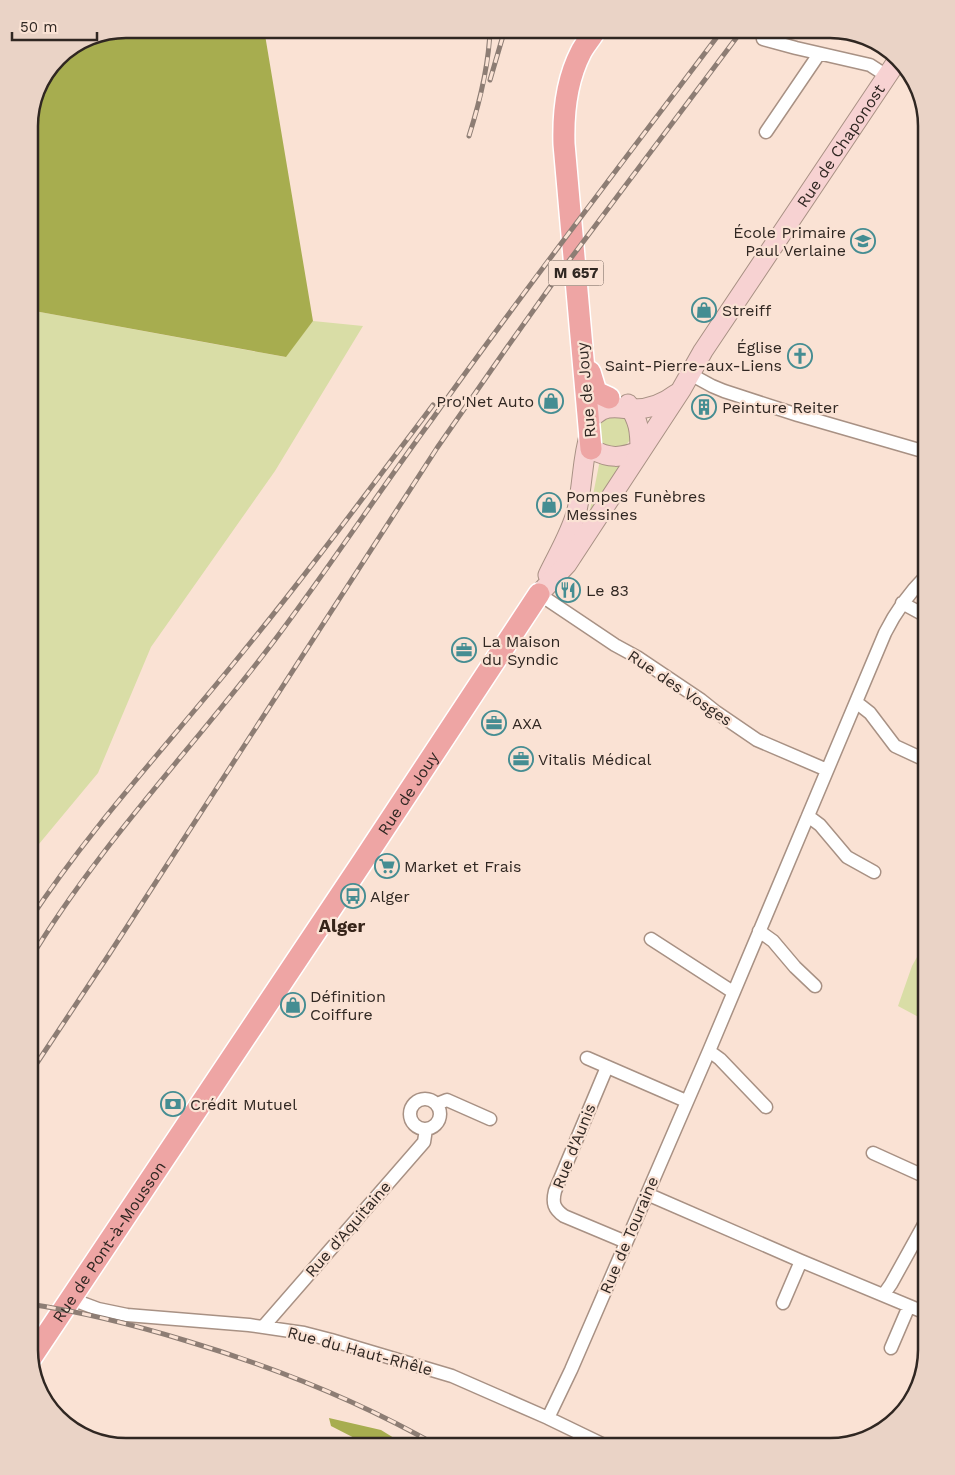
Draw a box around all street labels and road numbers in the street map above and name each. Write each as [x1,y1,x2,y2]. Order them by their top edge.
street label: Rue de Chaponost [792,80,889,211]
road number: M 657 [548,260,604,286]
street label: Rue de Jouy [572,341,600,439]
street label: Rue des Vosges [624,646,736,730]
street label: Rue de Jouy [373,747,443,838]
street label: Rue d'Aunis [548,1101,600,1191]
street label: Rue de Pont-à-Mousson [48,1157,169,1326]
street label: Rue de Touraine [596,1174,662,1296]
street label: Rue d'Aquitaine [301,1177,395,1281]
street label: Rue du Haut-Rhêle [285,1322,435,1380]

